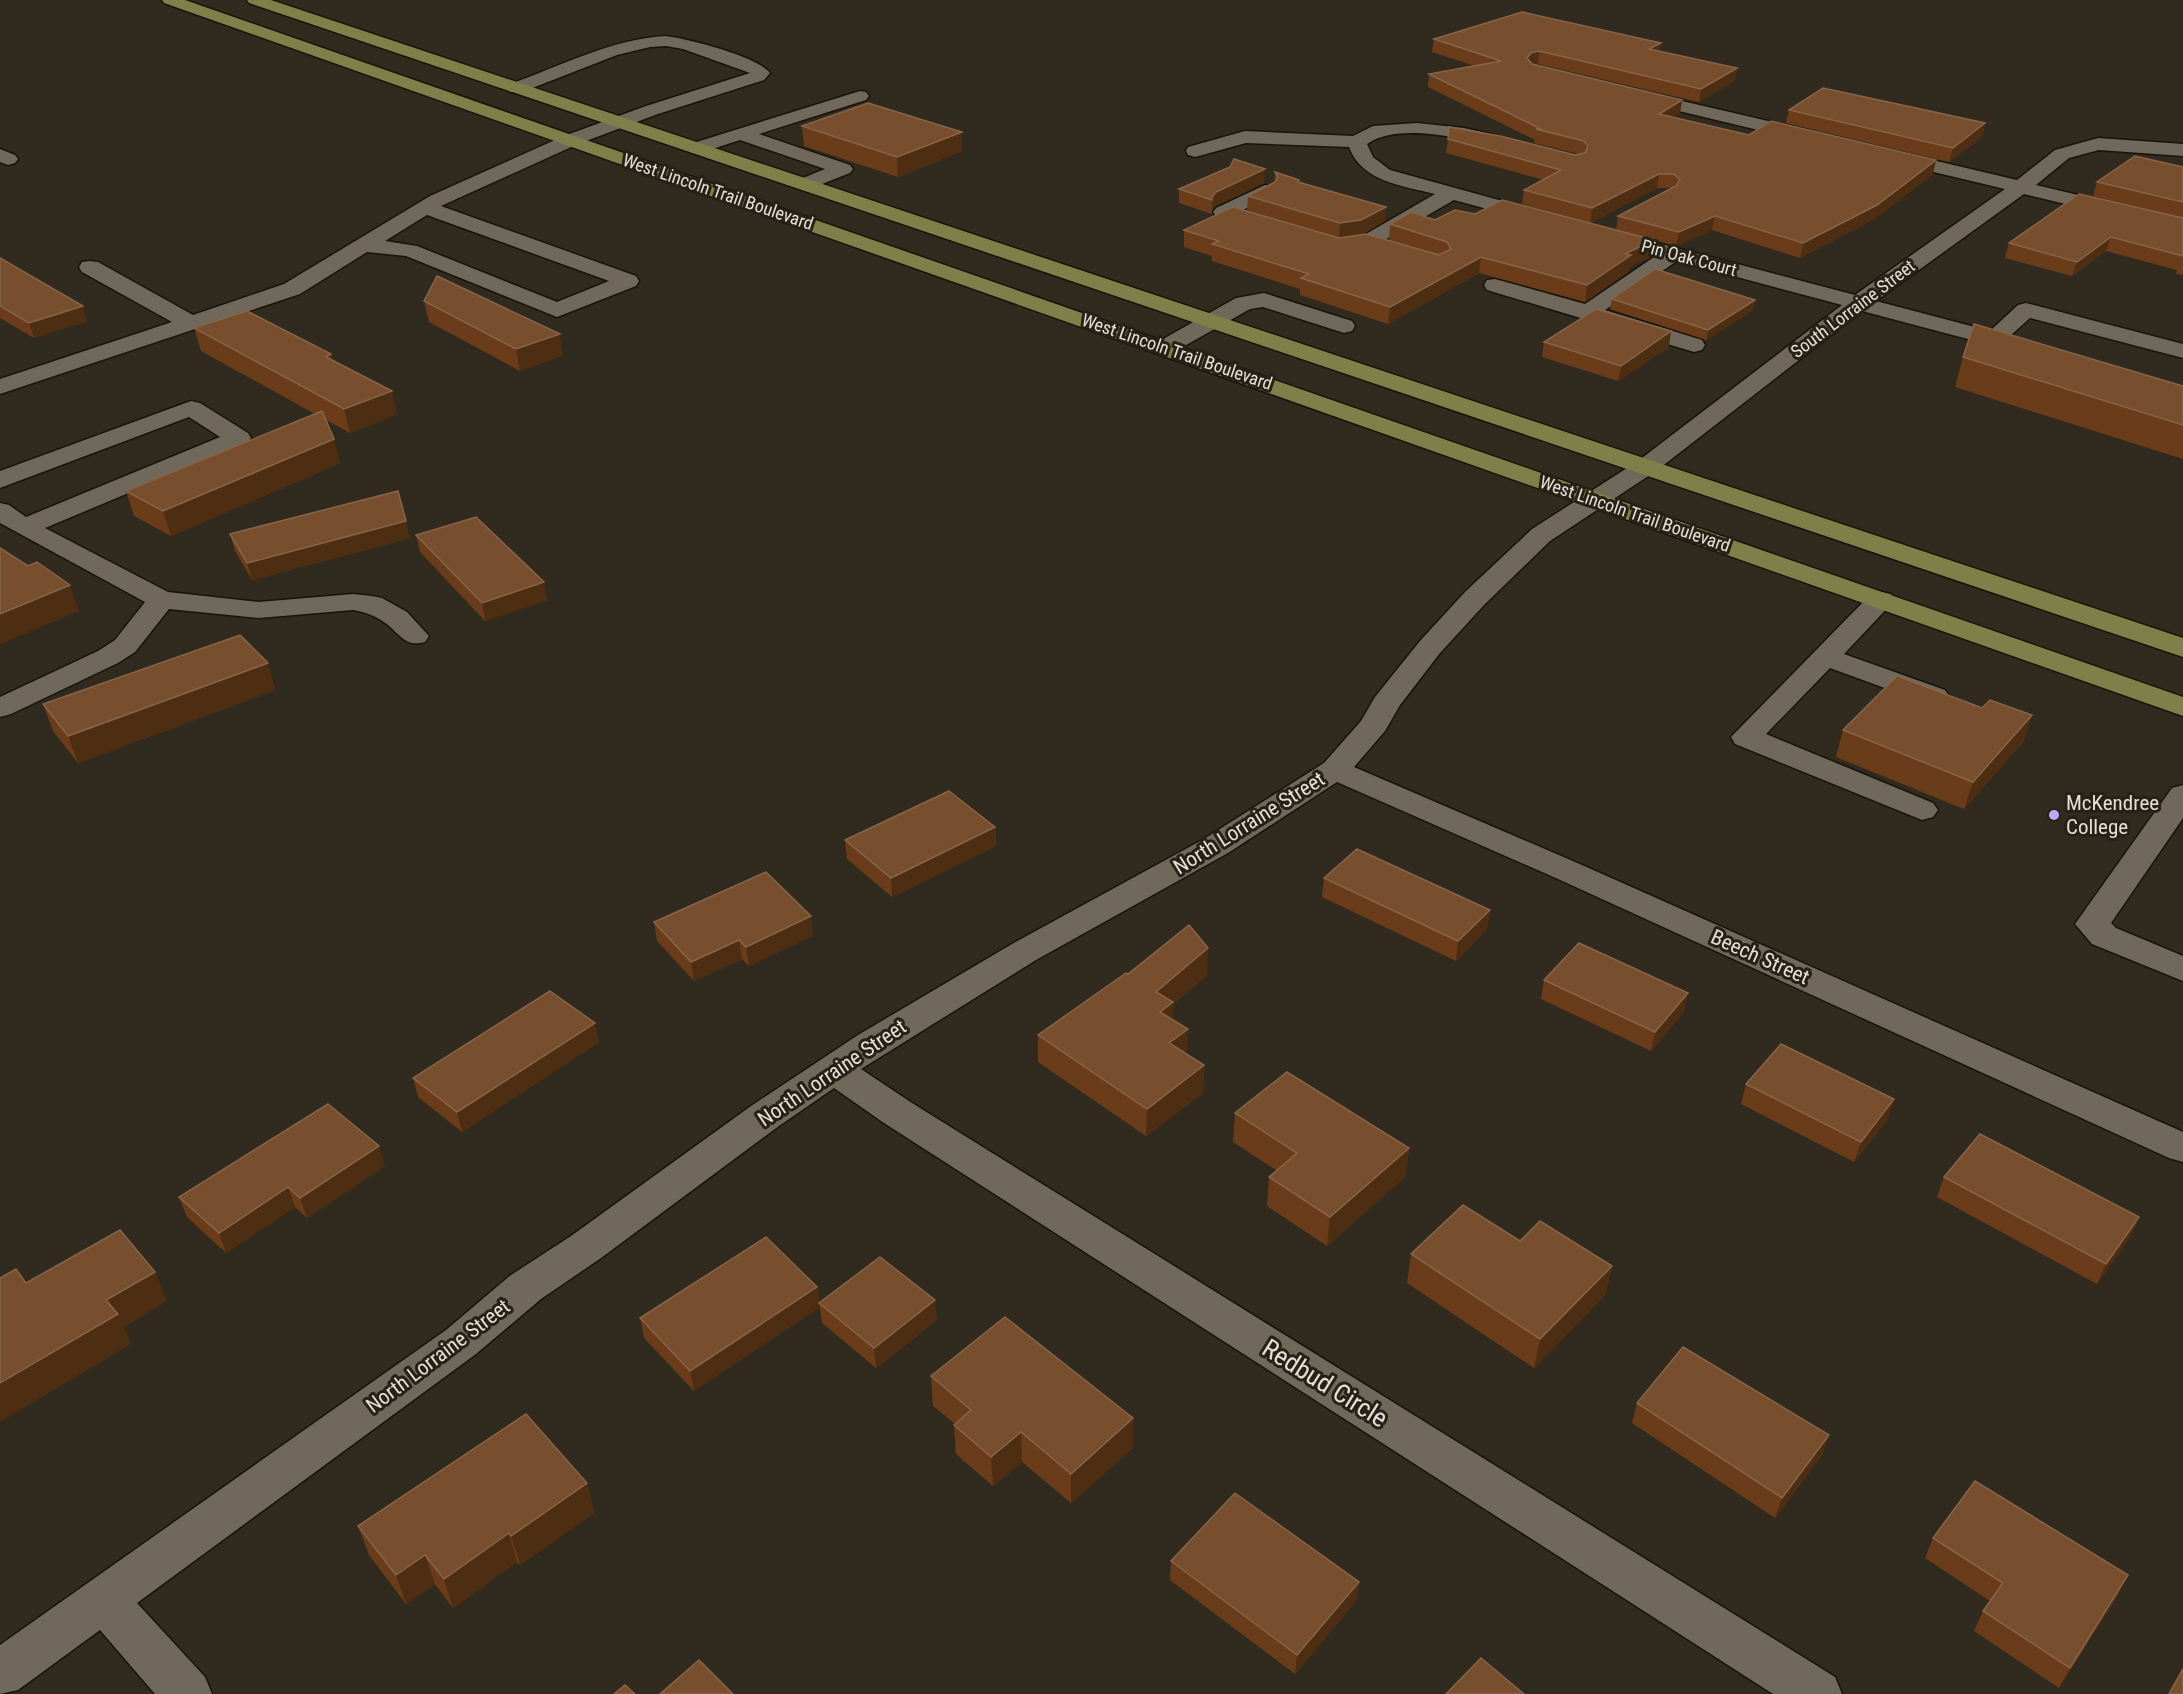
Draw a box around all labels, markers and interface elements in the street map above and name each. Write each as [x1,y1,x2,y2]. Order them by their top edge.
street label: West Lincoln Trail Boulevard [620,149,816,234]
street label: Pin Oak Court [1639,235,1739,280]
street label: South Lorraine Street [1787,255,1919,362]
street label: West Lincoln Trail Boulevard [1079,309,1275,394]
street label: West Lincoln Trail Boulevard [1537,471,1733,556]
street label: North Lorraine Street [1169,767,1329,879]
place label: McKendree College [2066,791,2159,839]
marker: McKendree College [2047,808,2061,822]
street label: Beech Street [1707,925,1813,989]
street label: North Lorraine Street [753,1015,911,1131]
street label: North Lorraine Street [362,1294,514,1418]
street label: Redbud Circle [1257,1333,1393,1433]

